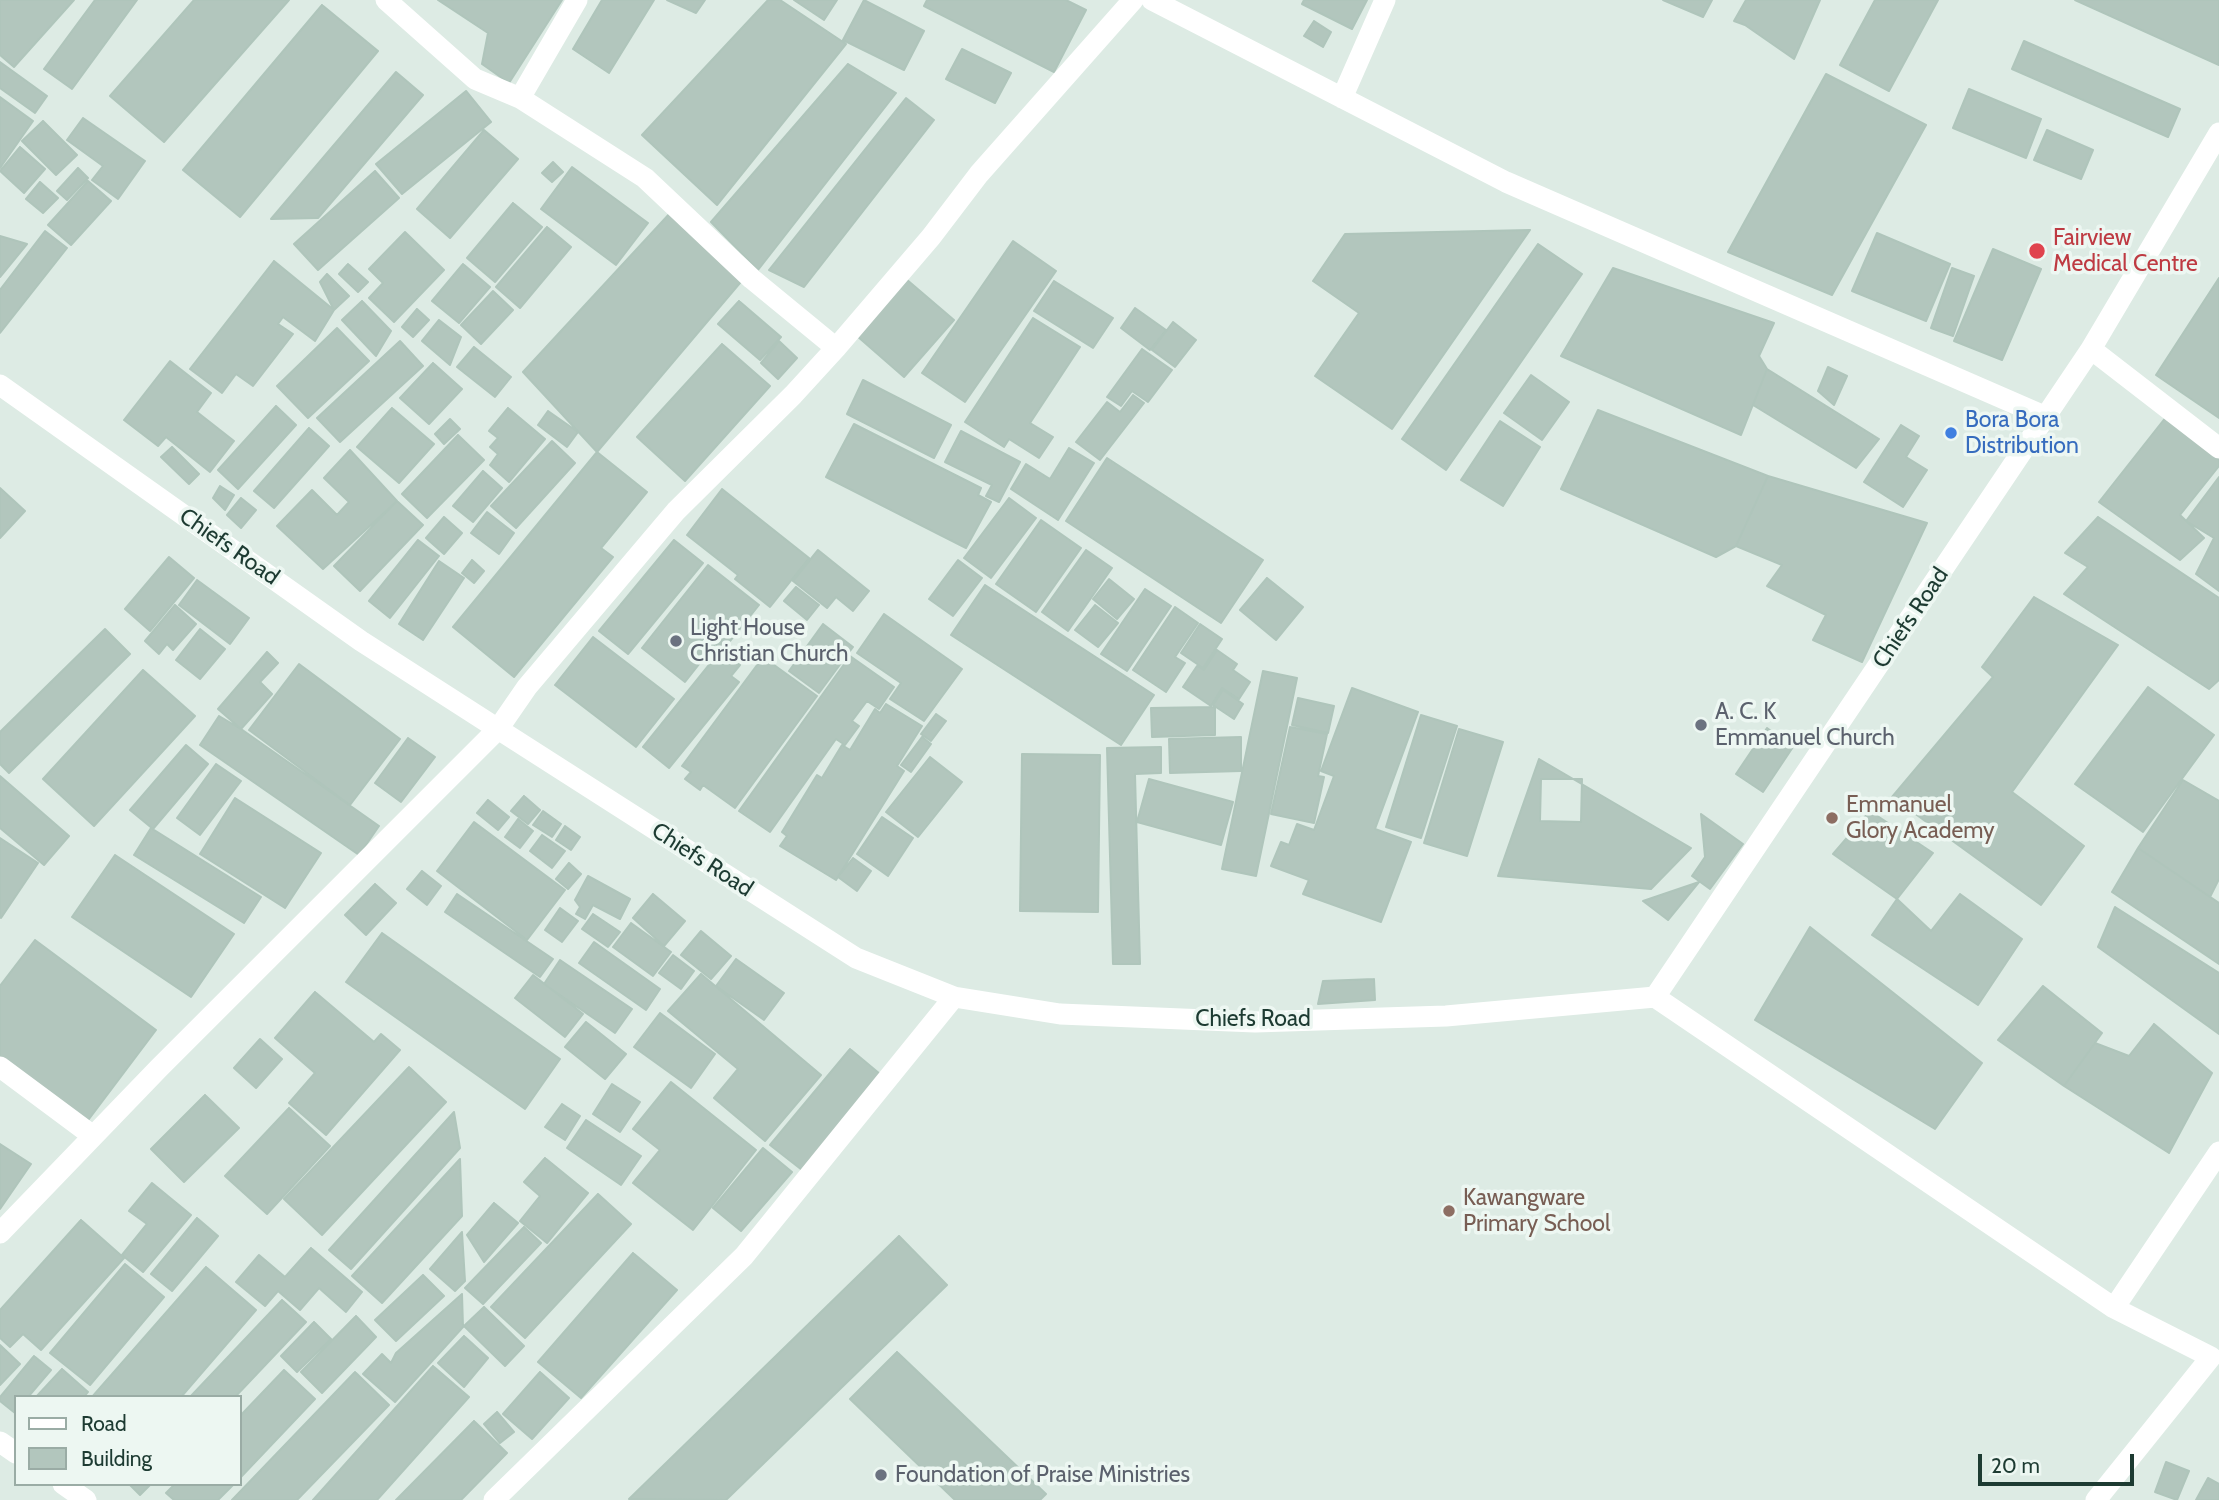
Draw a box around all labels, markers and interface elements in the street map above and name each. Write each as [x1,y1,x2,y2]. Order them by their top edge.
place label: Fairview Medical Centre [2053,224,2198,278]
marker: Fairview Medical Centre [2027,241,2047,261]
place label: Bora Bora Distribution [1965,406,2079,460]
marker: Bora Bora Distribution [1943,425,1959,441]
street label: Chiefs Road [174,503,284,591]
street label: Chiefs Road [1867,562,1955,674]
place label: Light House Christian Church [690,614,849,668]
marker: Light House Christian Church [668,633,684,649]
place label: A. C. K Emmanuel Church [1715,698,1895,752]
marker: A. C. K Emmanuel Church [1693,717,1709,733]
place label: Emmanuel Glory Academy [1846,791,1995,845]
marker: Emmanuel Glory Academy [1824,810,1840,826]
street label: Chiefs Road [646,817,758,903]
street label: Chiefs Road [1195,1005,1311,1033]
place label: Kawangware Primary School [1463,1184,1610,1238]
marker: Kawangware Primary School [1441,1203,1457,1219]
legend [14,1395,242,1486]
text: Road [81,1411,127,1436]
scale bar [1981,1440,2137,1484]
text: Building [81,1446,152,1471]
text: 20 m [1991,1453,2040,1478]
place label: Foundation of Praise Ministries [895,1461,1190,1489]
marker: Foundation of Praise Ministries [873,1467,889,1483]

